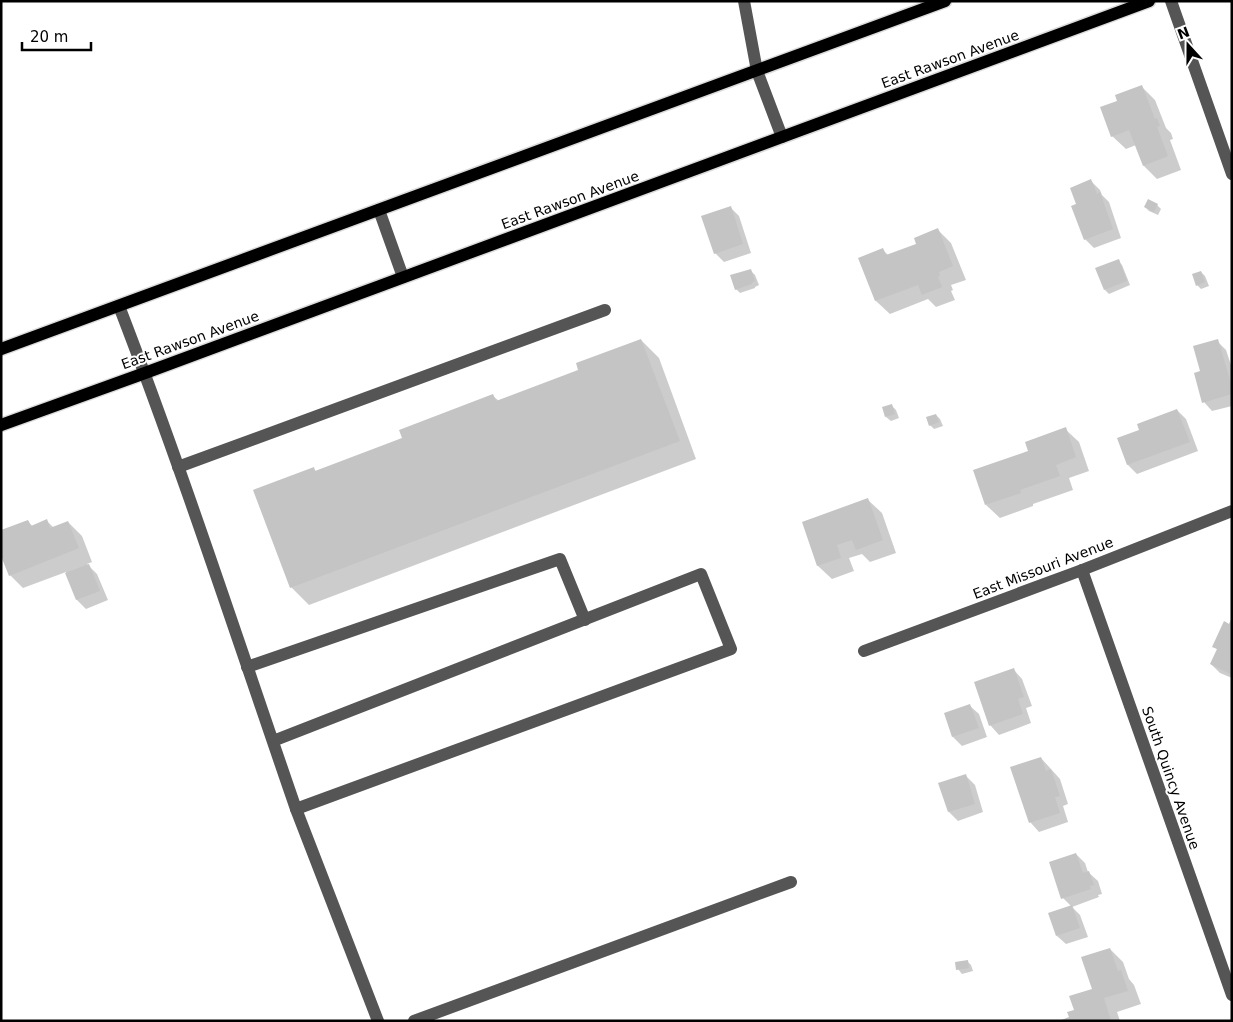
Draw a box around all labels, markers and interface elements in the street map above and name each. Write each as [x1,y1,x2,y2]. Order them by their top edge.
scale bar [22,20,91,52]
north arrow [1163,20,1213,70]
text: N [1175,23,1192,42]
street label: East Rawson Avenue [879,27,1021,91]
text: 20 m [30,28,68,46]
street label: East Rawson Avenue [499,168,641,232]
street label: East Rawson Avenue [119,308,261,372]
street label: East Missouri Avenue [971,534,1115,602]
street label: South Quincy Avenue [1139,704,1203,852]

